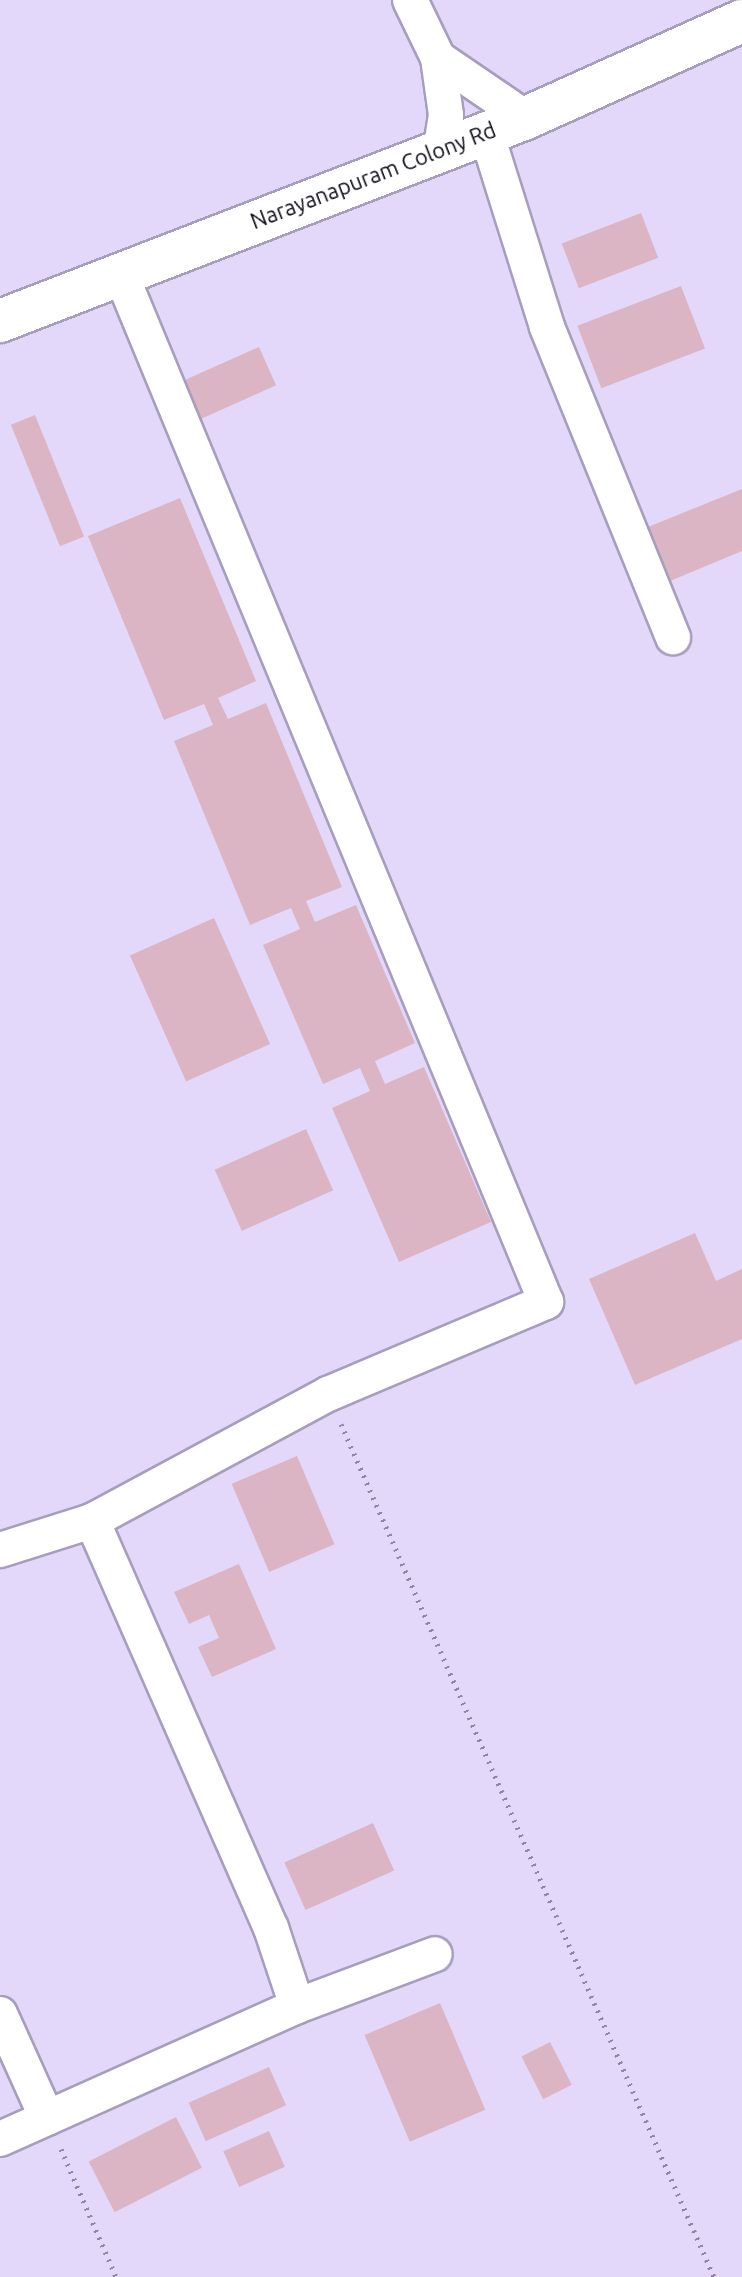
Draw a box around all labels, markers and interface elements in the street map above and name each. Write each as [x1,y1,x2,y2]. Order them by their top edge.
street label: Narayanapuram Colony Rd [246,116,500,234]

